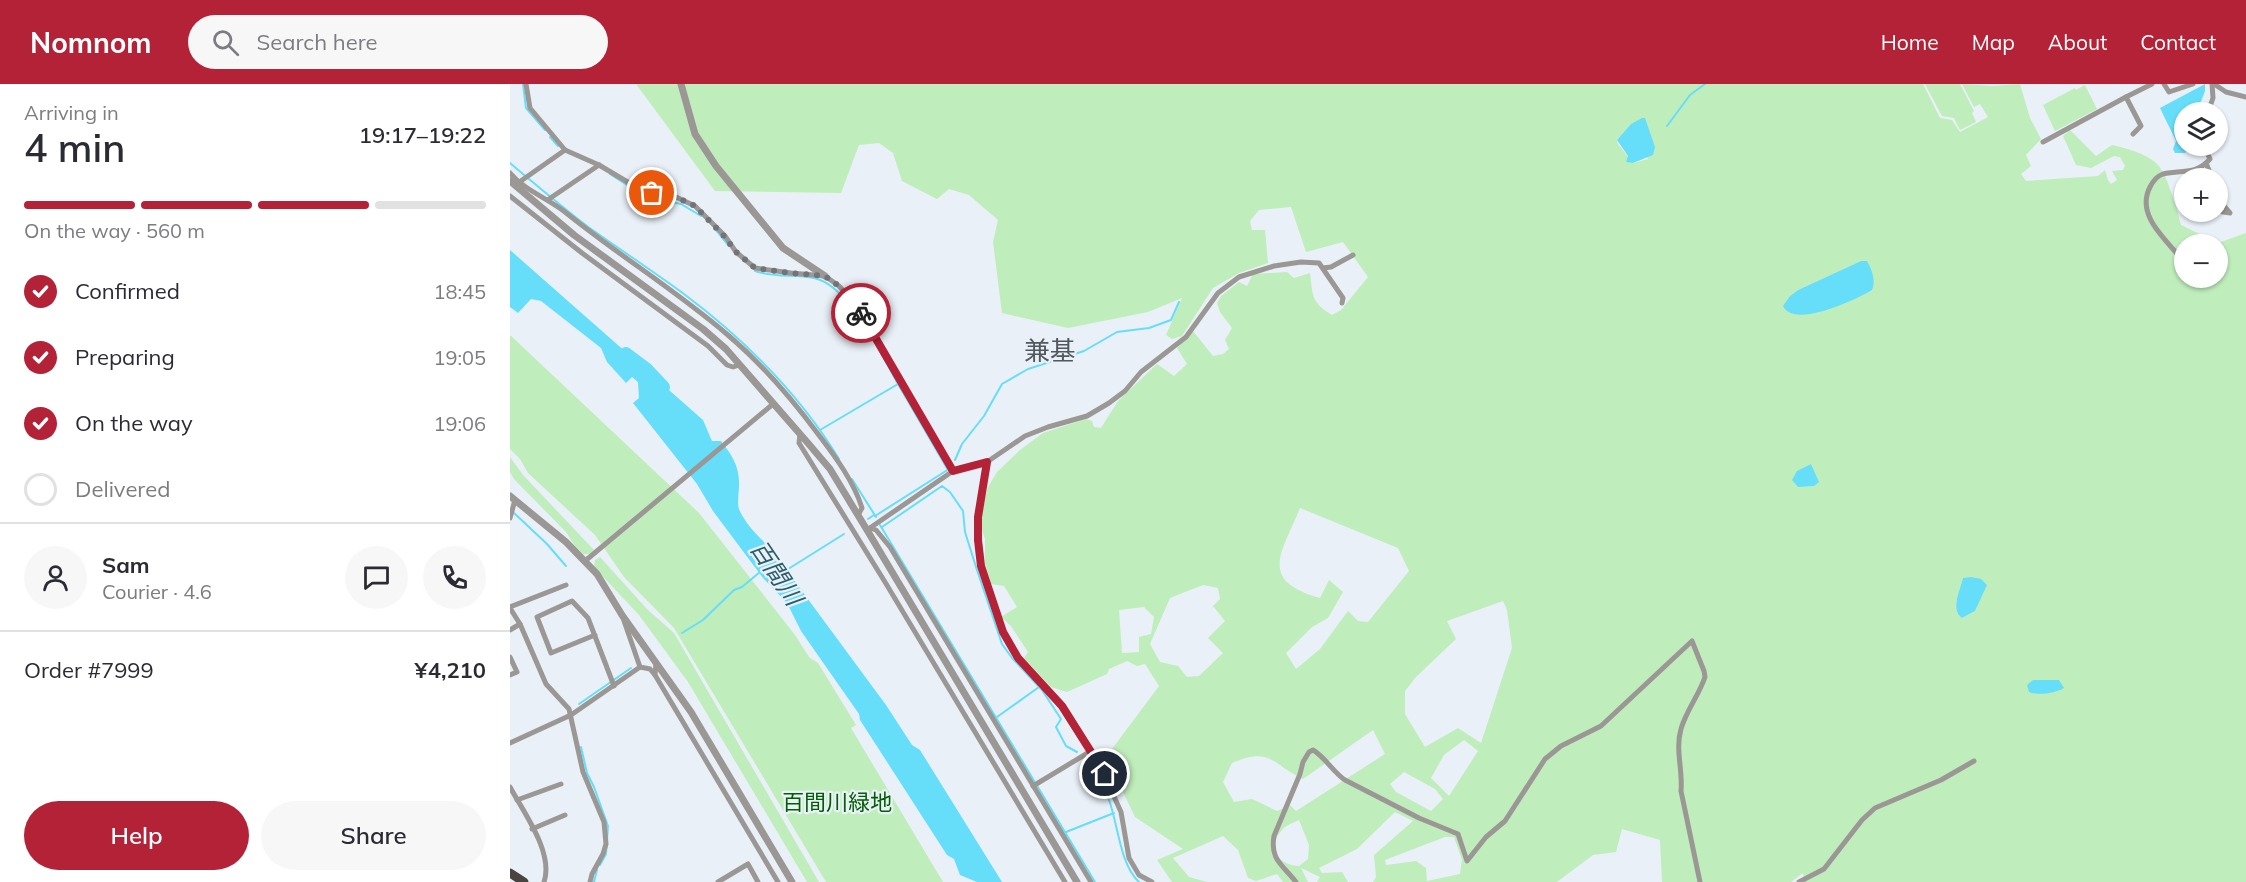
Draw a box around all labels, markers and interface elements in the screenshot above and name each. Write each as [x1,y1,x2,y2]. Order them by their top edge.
search box [188,15,608,69]
text: Nomnom [30,25,152,60]
icon: search [209,26,242,59]
text: Search here [257,28,377,56]
text: Home [1881,29,1939,55]
text: Map [1972,29,2015,55]
text: About [2048,29,2107,55]
text: Contact [2140,29,2216,55]
text: Arriving in [24,100,119,125]
map controls [2174,102,2228,288]
button: layers [2174,102,2228,156]
text: 19:17–19:22 [359,121,486,149]
text: 4 min [24,123,125,172]
pin [626,167,677,218]
button: + [2174,168,2228,222]
icon: bag [635,176,668,209]
text: On the way · 560 m [24,218,205,243]
button: − [2174,234,2228,288]
icon: check [24,275,57,308]
text: Confirmed [75,277,180,305]
text: 18:45 [433,279,486,304]
courier [831,283,891,343]
icon: bike [845,297,878,330]
district label: 兼基 [1024,334,1076,367]
icon: check [24,341,57,374]
text: Preparing [75,343,175,371]
text: 19:05 [433,345,486,370]
icon: check [24,407,57,440]
text: On the way [75,409,193,437]
text: 19:06 [433,411,486,436]
text: Delivered [75,475,170,503]
water label: 百間川 [744,534,811,613]
button: person [24,546,87,609]
button: chat [345,546,408,609]
button: phone [423,546,486,609]
text: Sam [102,551,150,579]
text: Courier · 4.6 [102,579,212,604]
text: Order #7999 [24,656,154,684]
text: ¥4,210 [415,656,486,684]
pin [1079,748,1130,799]
icon: home [1088,757,1121,790]
park label: 百間川緑地 [782,788,892,816]
button: Help [24,801,249,870]
button: Share [261,801,486,870]

